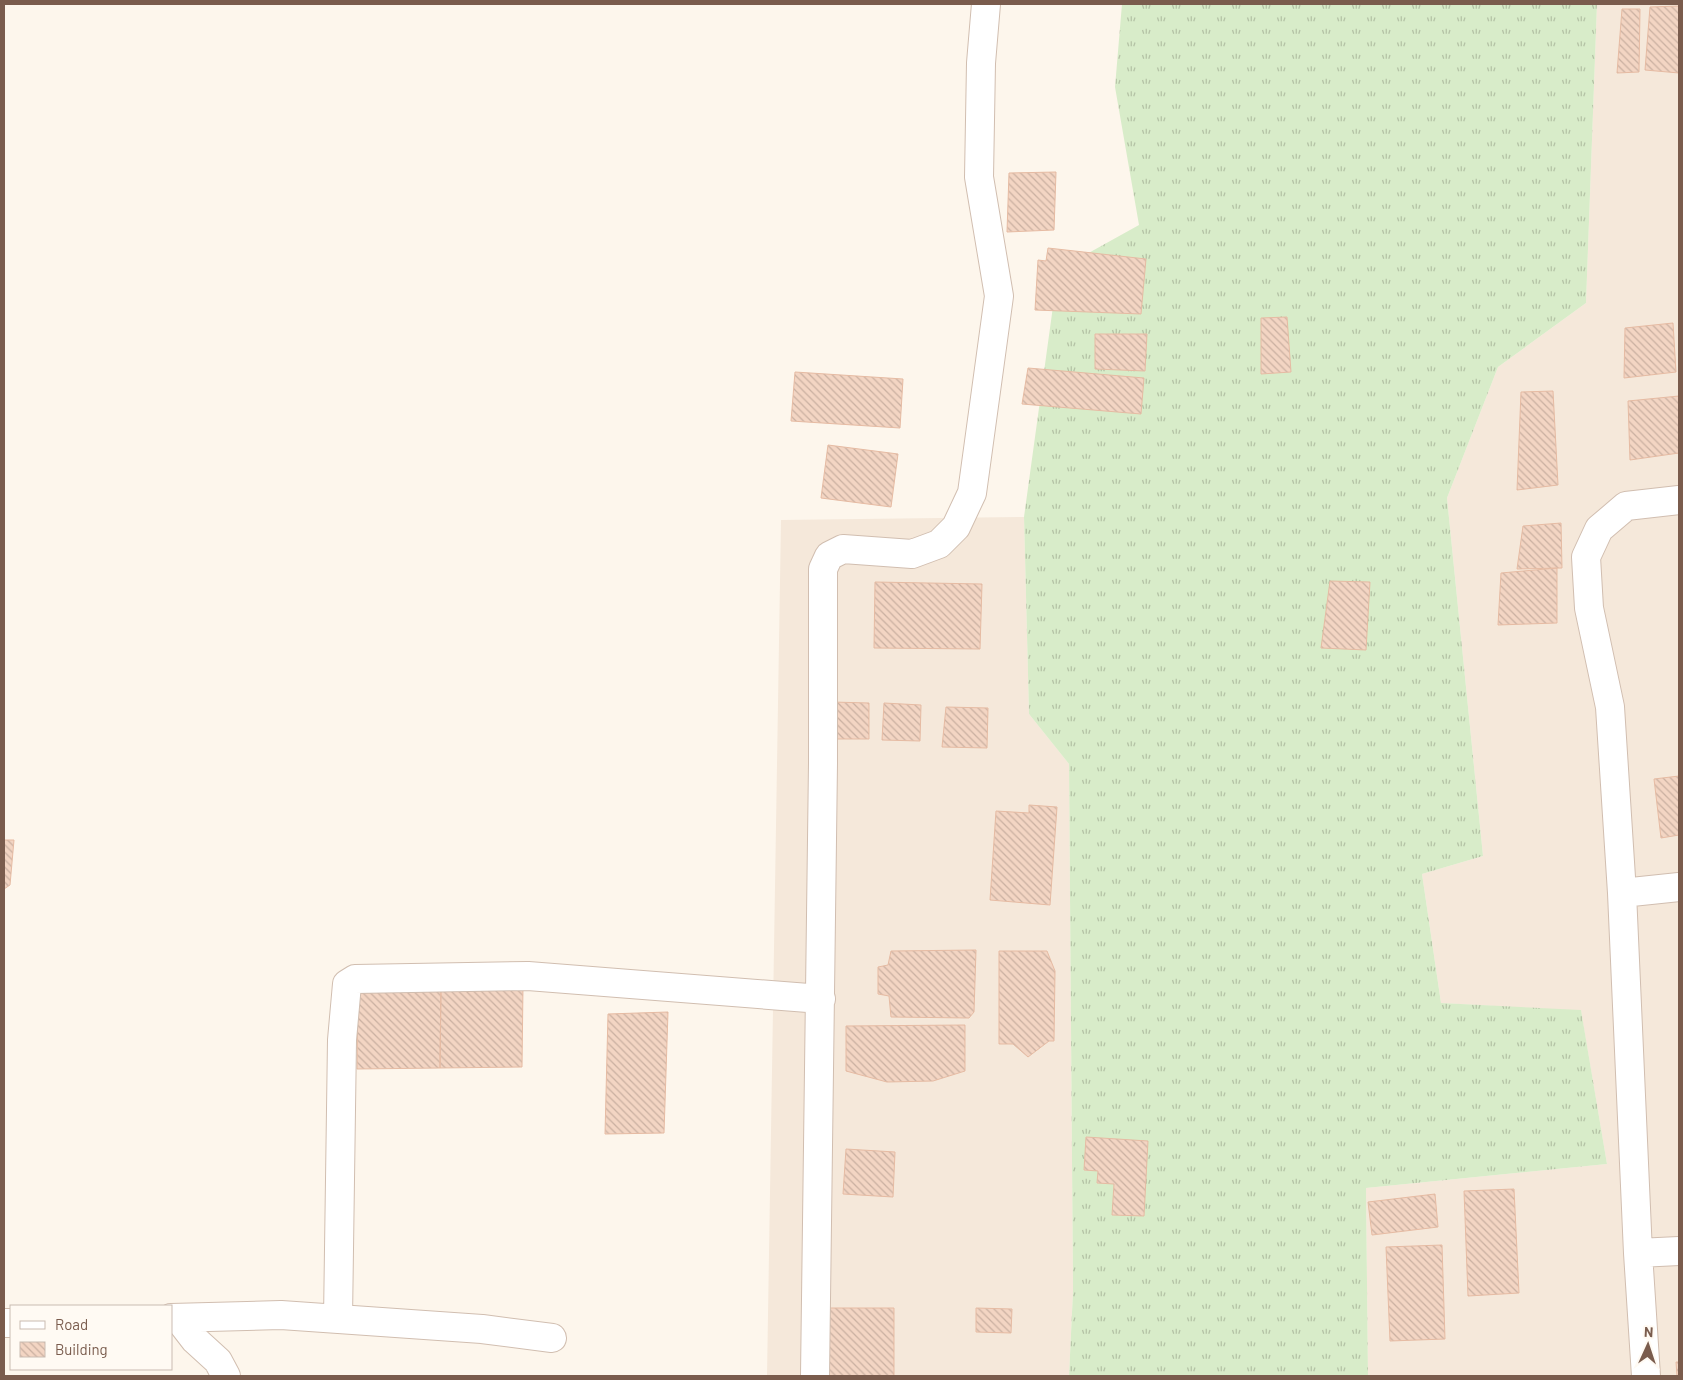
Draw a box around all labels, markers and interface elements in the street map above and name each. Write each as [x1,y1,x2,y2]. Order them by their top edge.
legend [10,1305,172,1370]
text: Road [55,1315,88,1333]
north arrow [1623,1320,1673,1370]
text: N [1644,1323,1654,1340]
text: Building [55,1340,108,1358]

